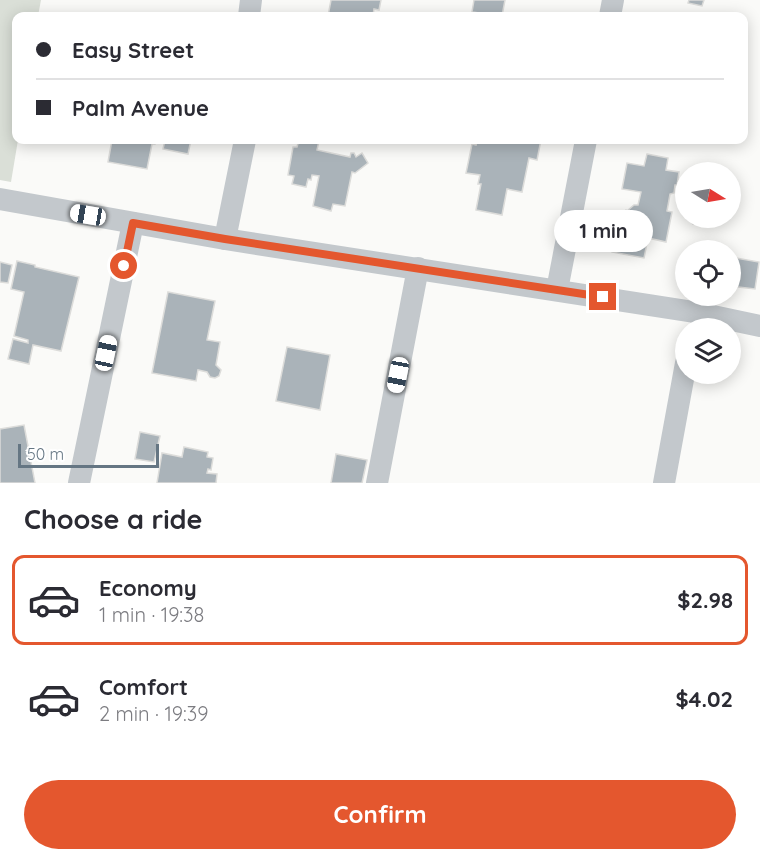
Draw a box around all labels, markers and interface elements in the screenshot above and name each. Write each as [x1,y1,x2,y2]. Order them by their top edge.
text: Easy Street [72,36,194,64]
text: Palm Avenue [72,94,209,122]
north arrow [675,162,741,228]
map controls [675,162,741,384]
car [69,203,107,227]
callout: 1 min [554,210,652,252]
text: 1 min [579,218,628,243]
button: locate [675,240,741,306]
route start [110,252,137,279]
route end [589,283,616,310]
button: layers [675,318,741,384]
car [93,334,119,372]
car [386,356,410,394]
scale bar [18,441,159,468]
text: 50 m [27,444,64,464]
text: Choose a ride [24,502,202,536]
icon: car [27,573,81,627]
text: Economy [99,574,197,602]
text: $2.98 [677,586,733,614]
text: 1 min · 19:38 [99,602,204,627]
icon: car [27,672,81,726]
text: Comfort [99,673,188,701]
text: $4.02 [675,685,733,713]
text: 2 min · 19:39 [99,701,208,726]
button: Confirm [24,780,736,849]

